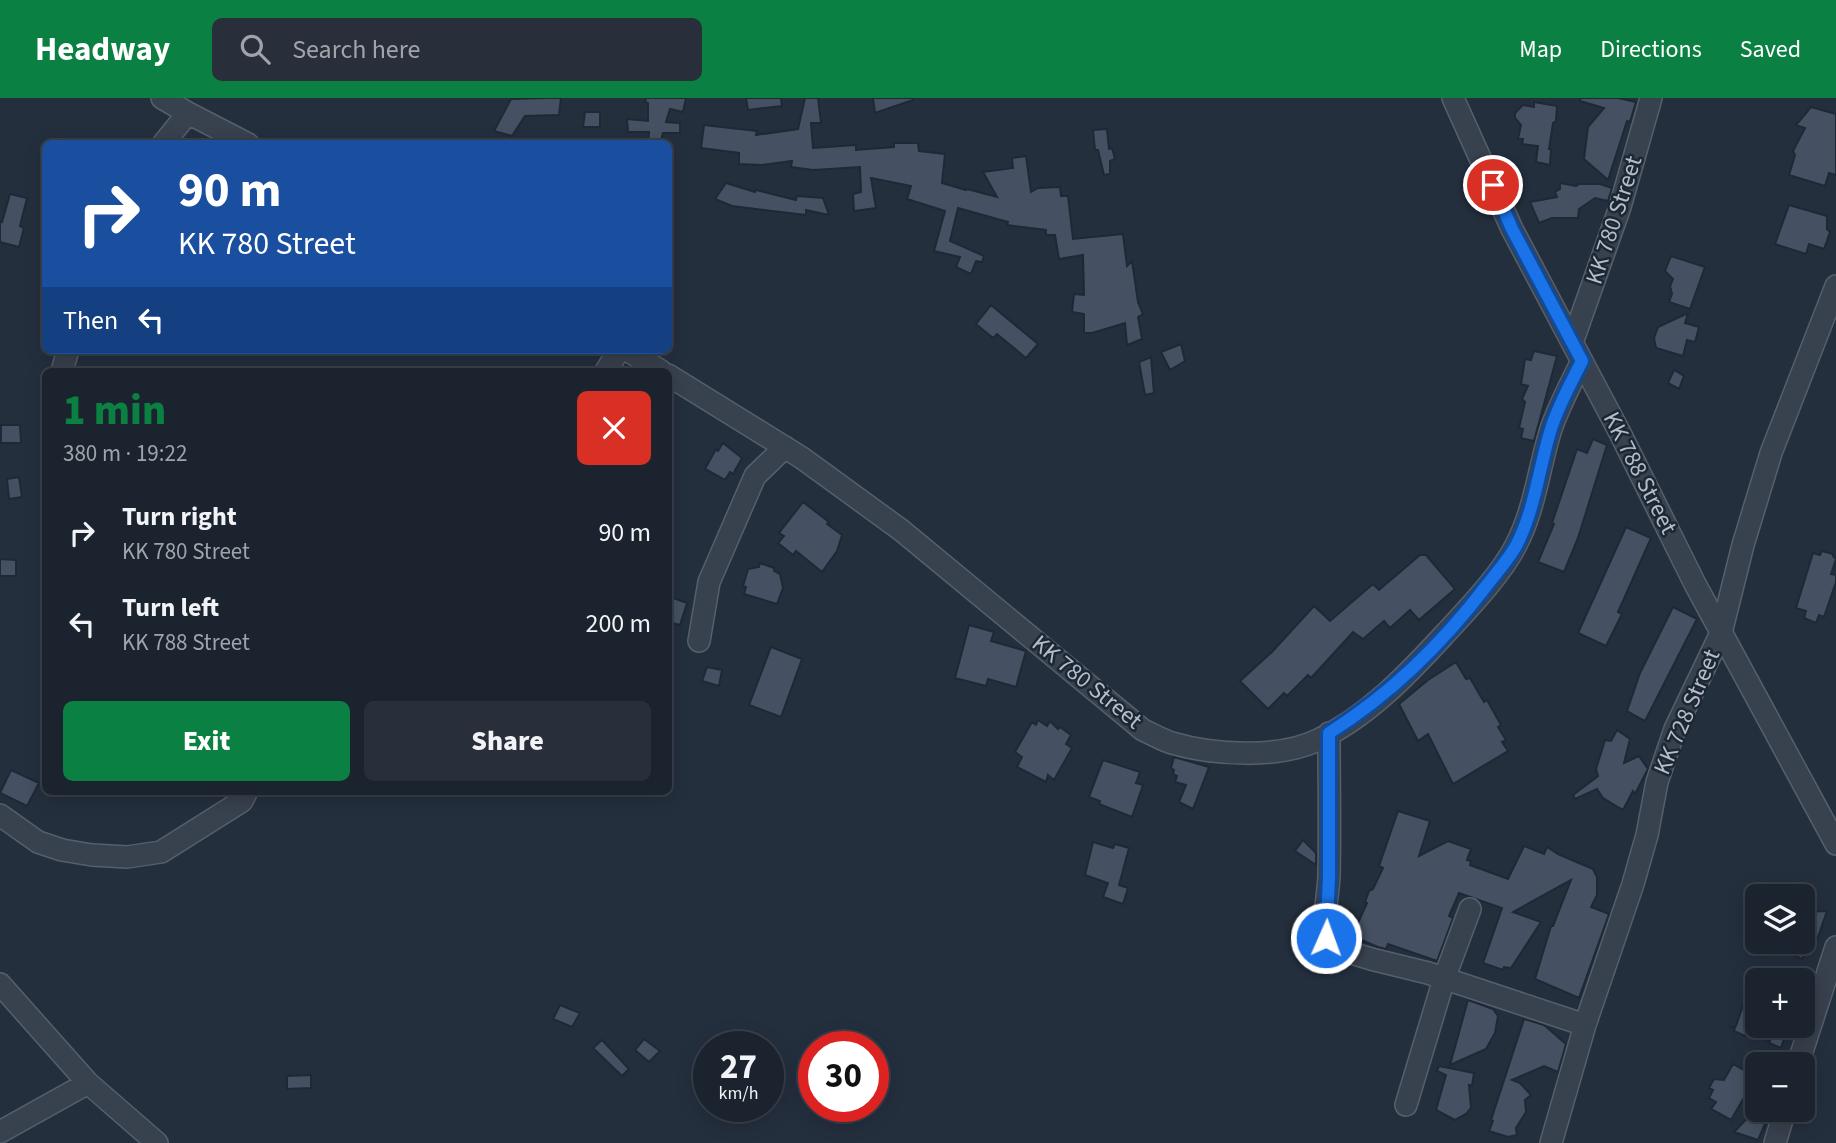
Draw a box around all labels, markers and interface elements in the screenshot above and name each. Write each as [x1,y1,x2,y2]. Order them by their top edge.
search box [212,18,702,81]
text: Headway [35,26,170,73]
icon: search [236,30,274,68]
text: Search here [292,31,420,68]
text: Map [1519,32,1562,67]
text: Directions [1600,32,1702,67]
text: Saved [1740,32,1801,67]
street label: KK 780 Street [1577,151,1651,289]
pin [1463,155,1523,215]
text: 90 m [178,156,282,226]
icon: arrive [1474,166,1512,204]
icon: right [63,168,154,259]
text: KK 780 Street [178,221,356,267]
icon: left [132,301,170,339]
text: Then [63,302,118,339]
text: 1 min [63,381,166,441]
button: close [577,391,651,465]
street label: KK 788 Street [1594,406,1686,540]
text: 380 m · 19:22 [63,437,187,470]
text: Turn right [122,498,237,535]
icon: right [63,514,101,552]
text: 90 m [598,514,651,551]
text: KK 780 Street [122,535,250,568]
text: Turn left [122,589,219,626]
icon: left [63,605,101,643]
text: 200 m [585,605,651,642]
text: KK 788 Street [122,626,250,659]
street label: KK 780 Street [1024,626,1150,738]
street label: KK 728 Street [1645,644,1729,780]
button: Exit [63,701,350,781]
button: Share [364,701,651,781]
map controls [1745,884,1815,1122]
button: layers [1745,884,1815,954]
position arrow [1289,901,1363,975]
button: + [1745,968,1815,1038]
speed limit sign: 30 [798,1031,889,1122]
text: 27 [720,1042,757,1092]
button: − [1745,1052,1815,1122]
text: km/h [719,1081,758,1106]

